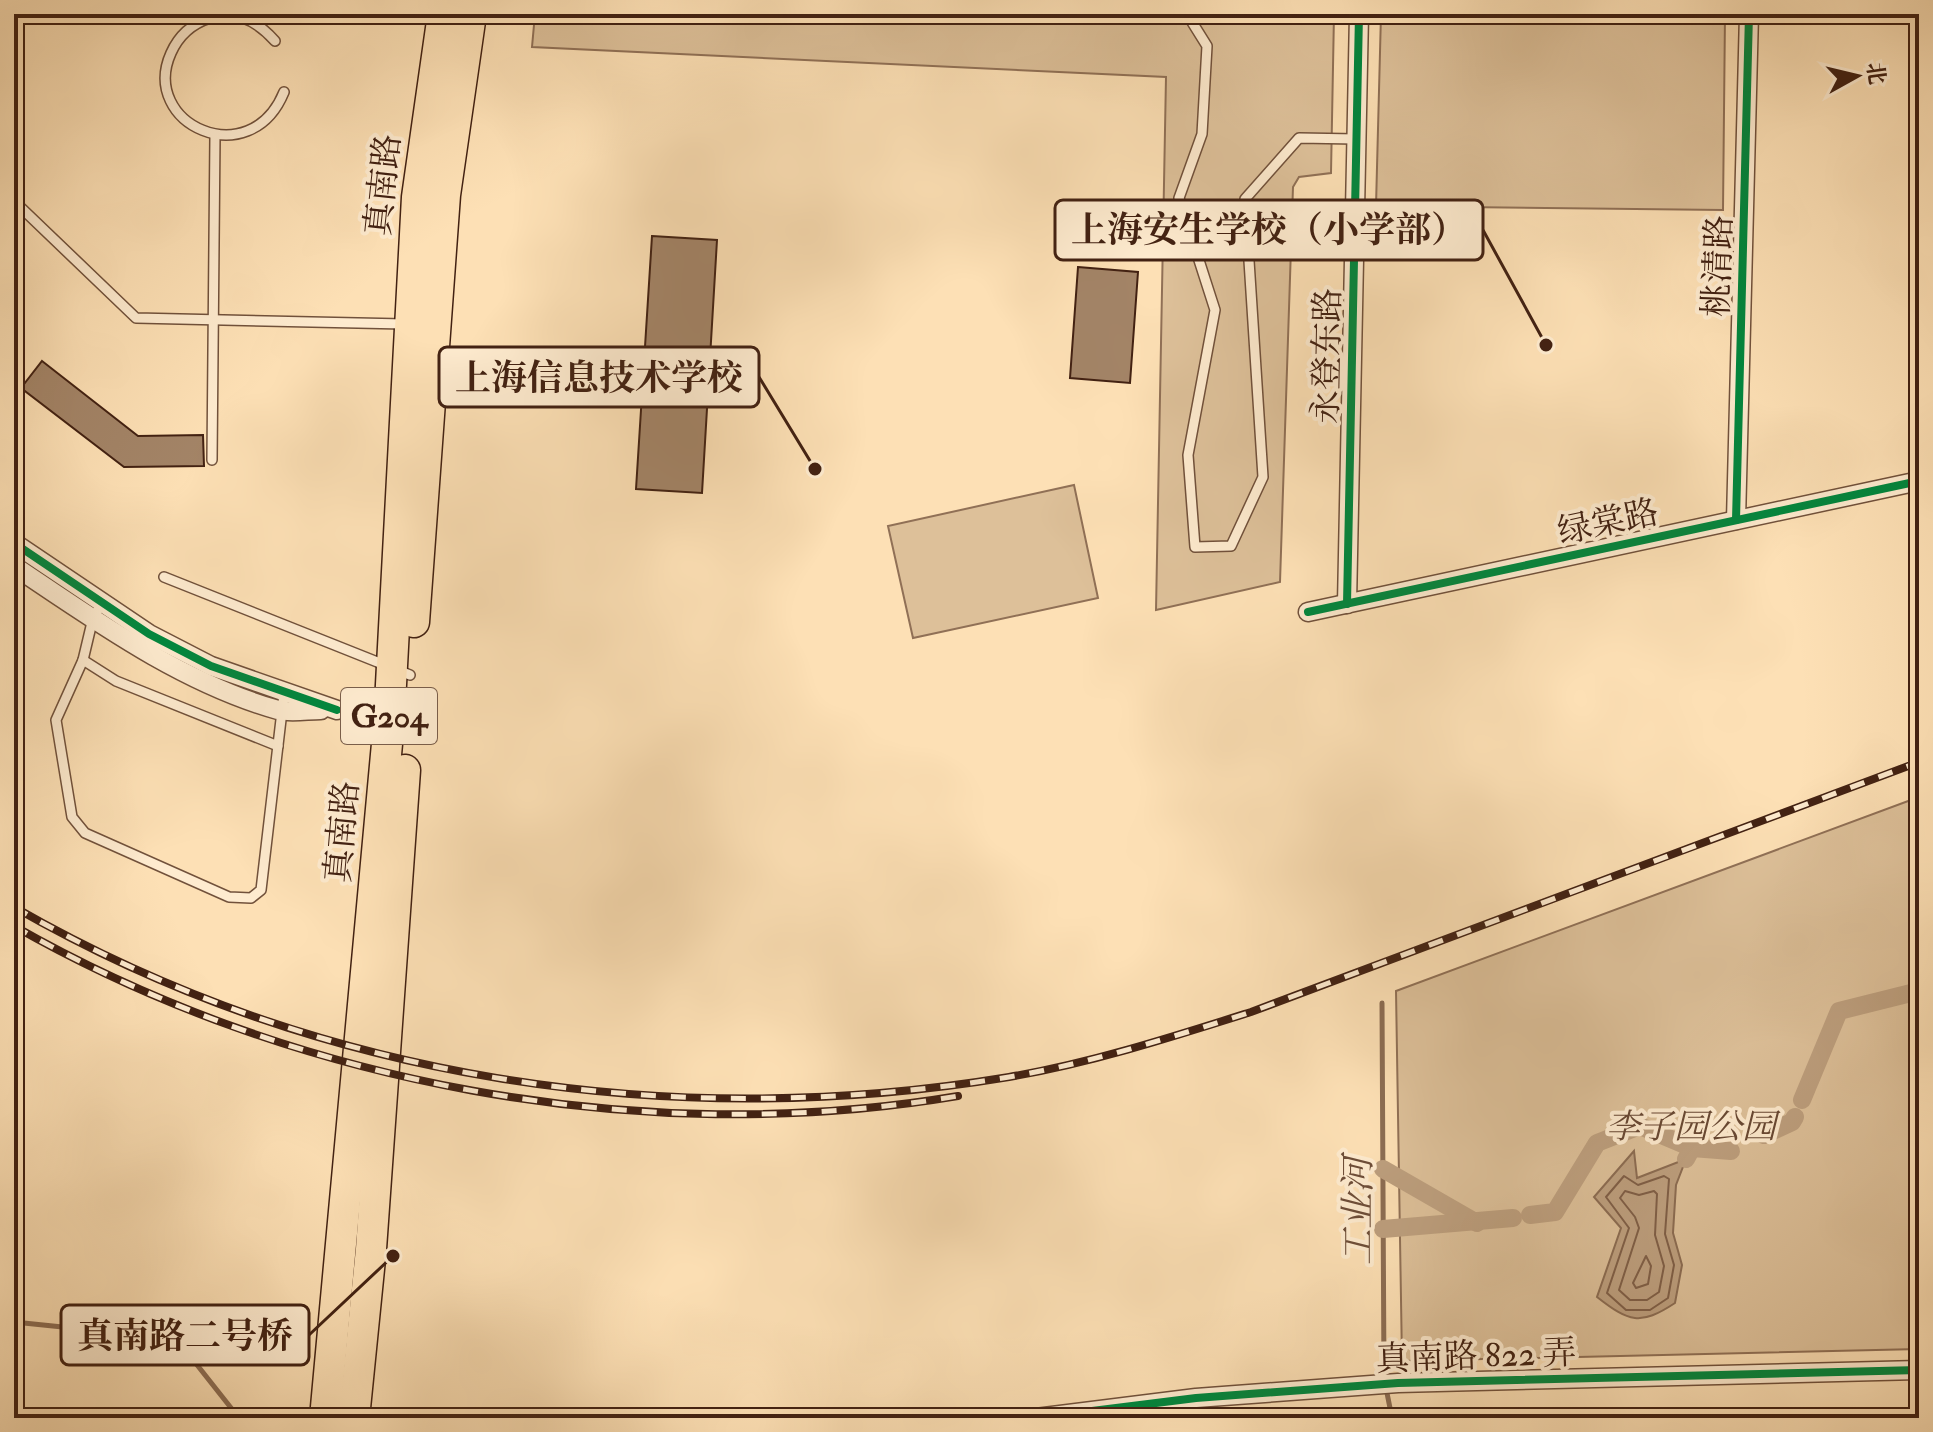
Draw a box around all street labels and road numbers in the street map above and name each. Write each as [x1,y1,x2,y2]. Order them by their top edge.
street label: 真南路 [357,132,410,238]
street label: 桃清路 [1695,214,1742,318]
street label: 永登东路 [1305,288,1350,424]
street label: 绿棠路 [1554,491,1663,554]
road number: G204 [341,688,437,744]
street label: 真南路 [317,779,368,885]
street label: 真南路 822 弄 [1375,1332,1577,1381]

